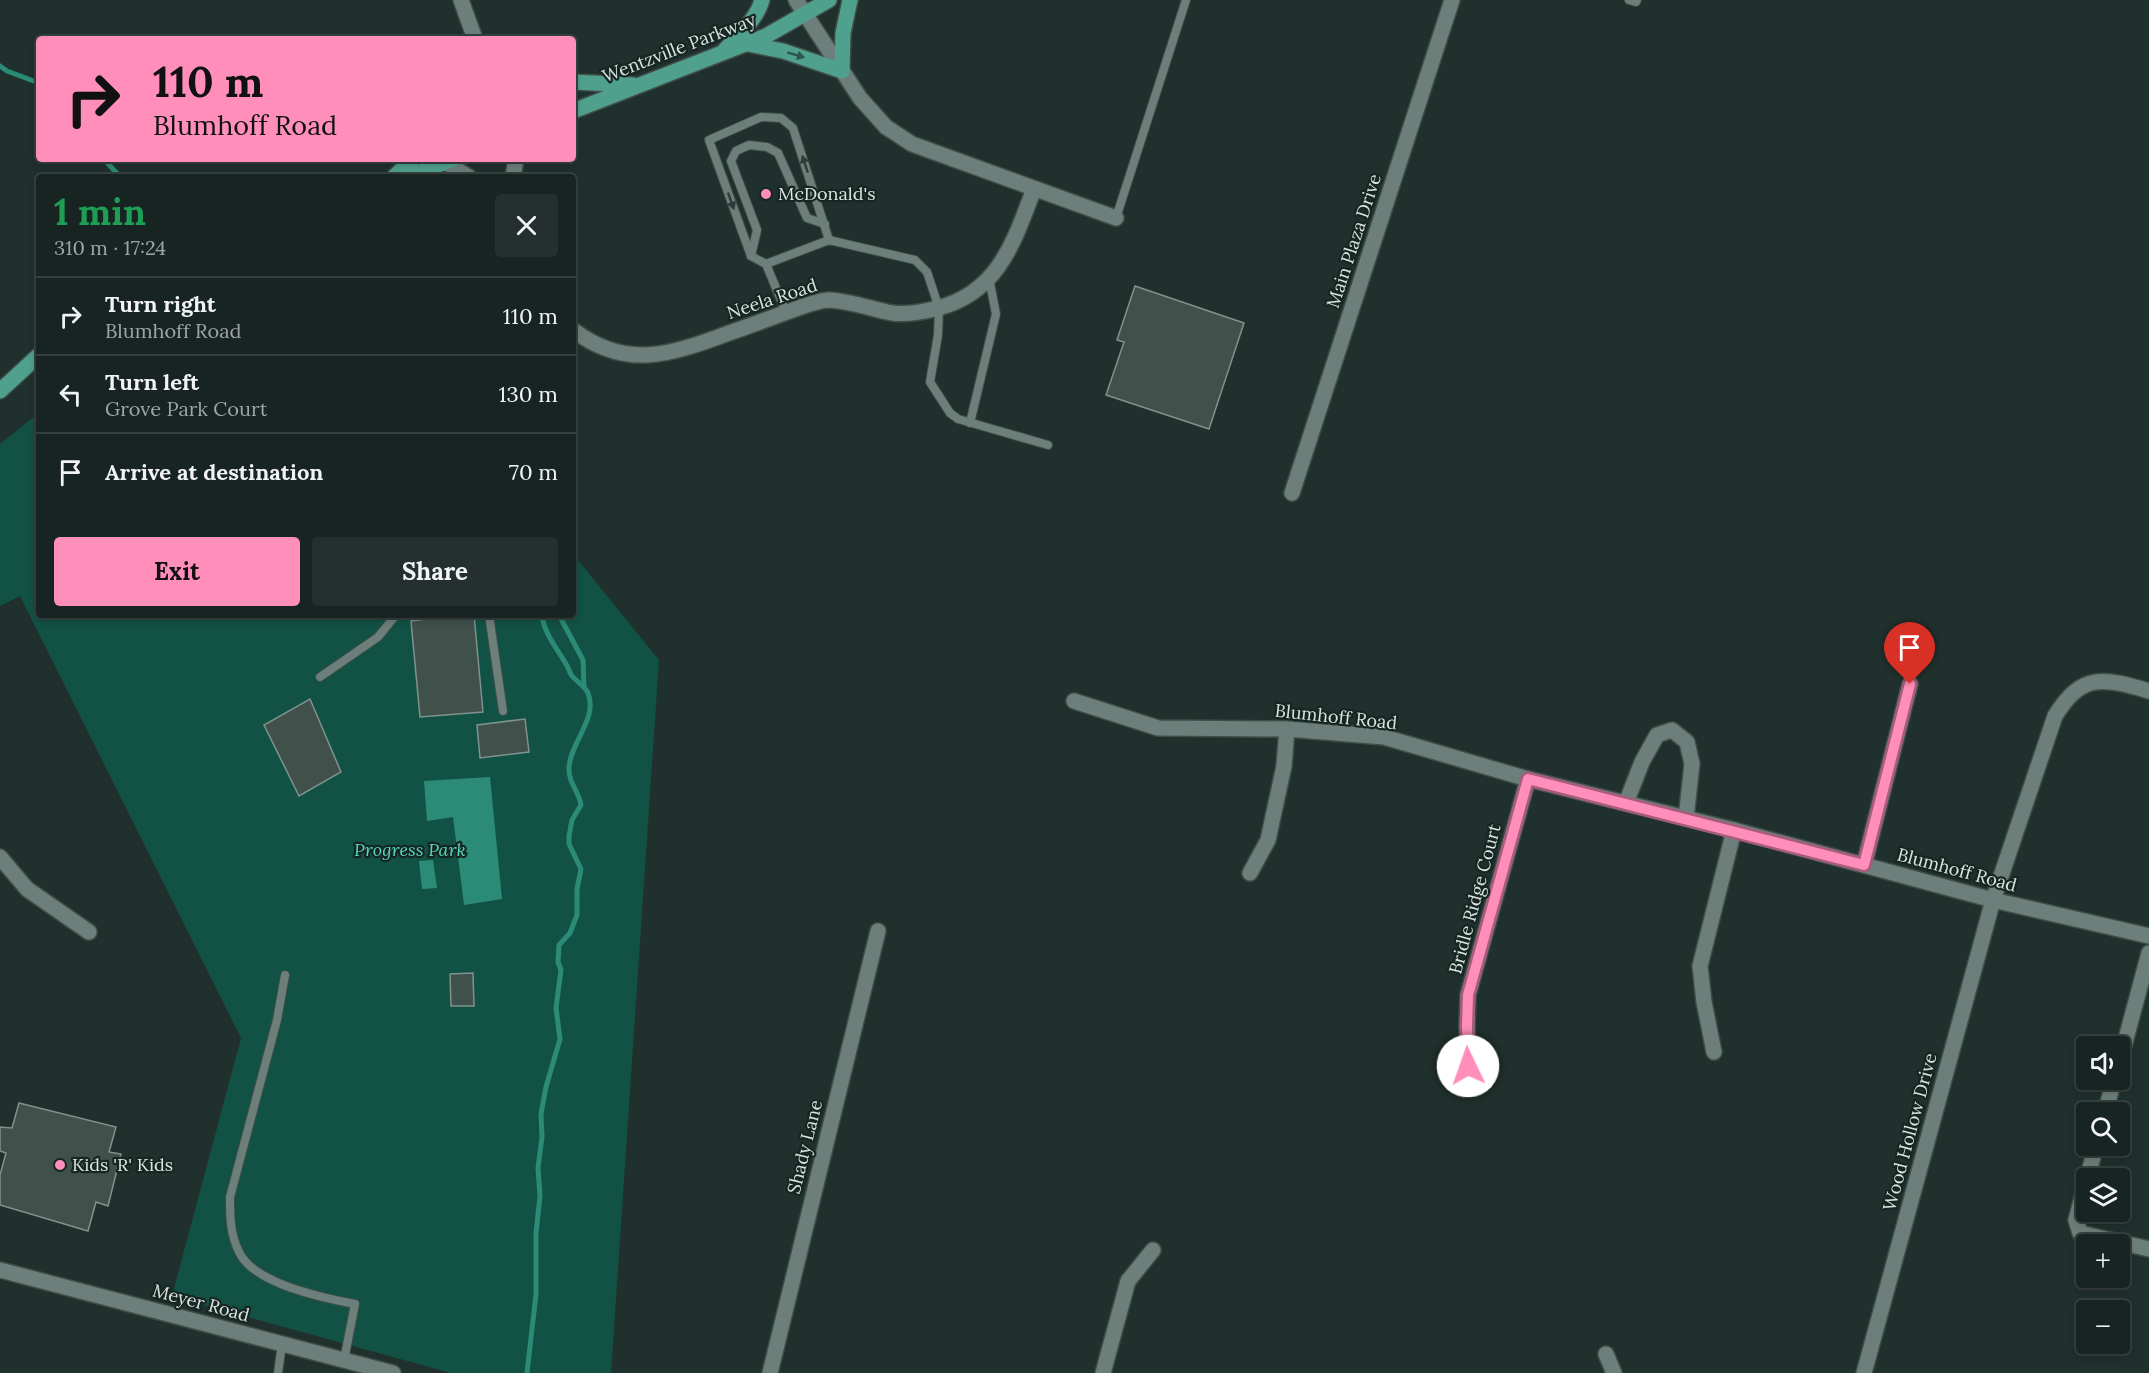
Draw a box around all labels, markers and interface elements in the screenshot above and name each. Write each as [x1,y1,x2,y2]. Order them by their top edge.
street label: Wentzville Parkway [599,7,759,87]
one-way arrow [786,50,805,60]
text: 110 m [153,55,264,109]
icon: right [54,60,132,138]
text: Blumhoff Road [153,108,337,142]
one-way arrow [800,155,809,173]
street label: Main Plaza Drive [1321,171,1386,311]
place label: McDonald's [778,182,876,205]
marker: McDonald's [759,187,773,201]
text: 1 min [54,189,146,235]
one-way arrow [726,192,736,210]
button: close [495,194,558,257]
text: 310 m · 17:24 [54,235,166,260]
street label: Neela Road [724,273,820,324]
text: Turn right [105,290,216,318]
icon: right [54,300,87,333]
text: 110 m [503,302,558,330]
text: Blumhoff Road [105,318,241,343]
text: Turn left [105,368,199,396]
icon: left [54,378,87,411]
text: 130 m [499,380,558,408]
text: Grove Park Court [105,396,267,421]
icon: arrive [54,456,87,489]
text: Arrive at destination [105,458,323,486]
text: 70 m [509,458,558,486]
button: Exit [54,537,300,606]
button: Share [312,537,558,606]
pin [1884,622,1935,684]
icon: arrive [1893,631,1926,664]
street label: Blumhoff Road [1274,699,1399,734]
street label: Bridle Ridge Court [1443,821,1506,976]
park label: Progress Park [354,838,466,861]
street label: Blumhoff Road [1895,843,2020,897]
position arrow [1436,1034,1500,1098]
map controls [2076,1036,2130,1354]
button: sound [2076,1036,2130,1090]
street label: Wood Hollow Drive [1877,1050,1942,1213]
street label: Shady Lane [782,1097,827,1196]
button: search [2076,1102,2130,1156]
place label: Kids 'R' Kids [72,1153,173,1176]
marker: Kids 'R' Kids [53,1158,67,1172]
button: layers [2076,1168,2130,1222]
button: + [2076,1234,2130,1288]
street label: Meyer Road [150,1279,252,1327]
button: − [2076,1300,2130,1354]

